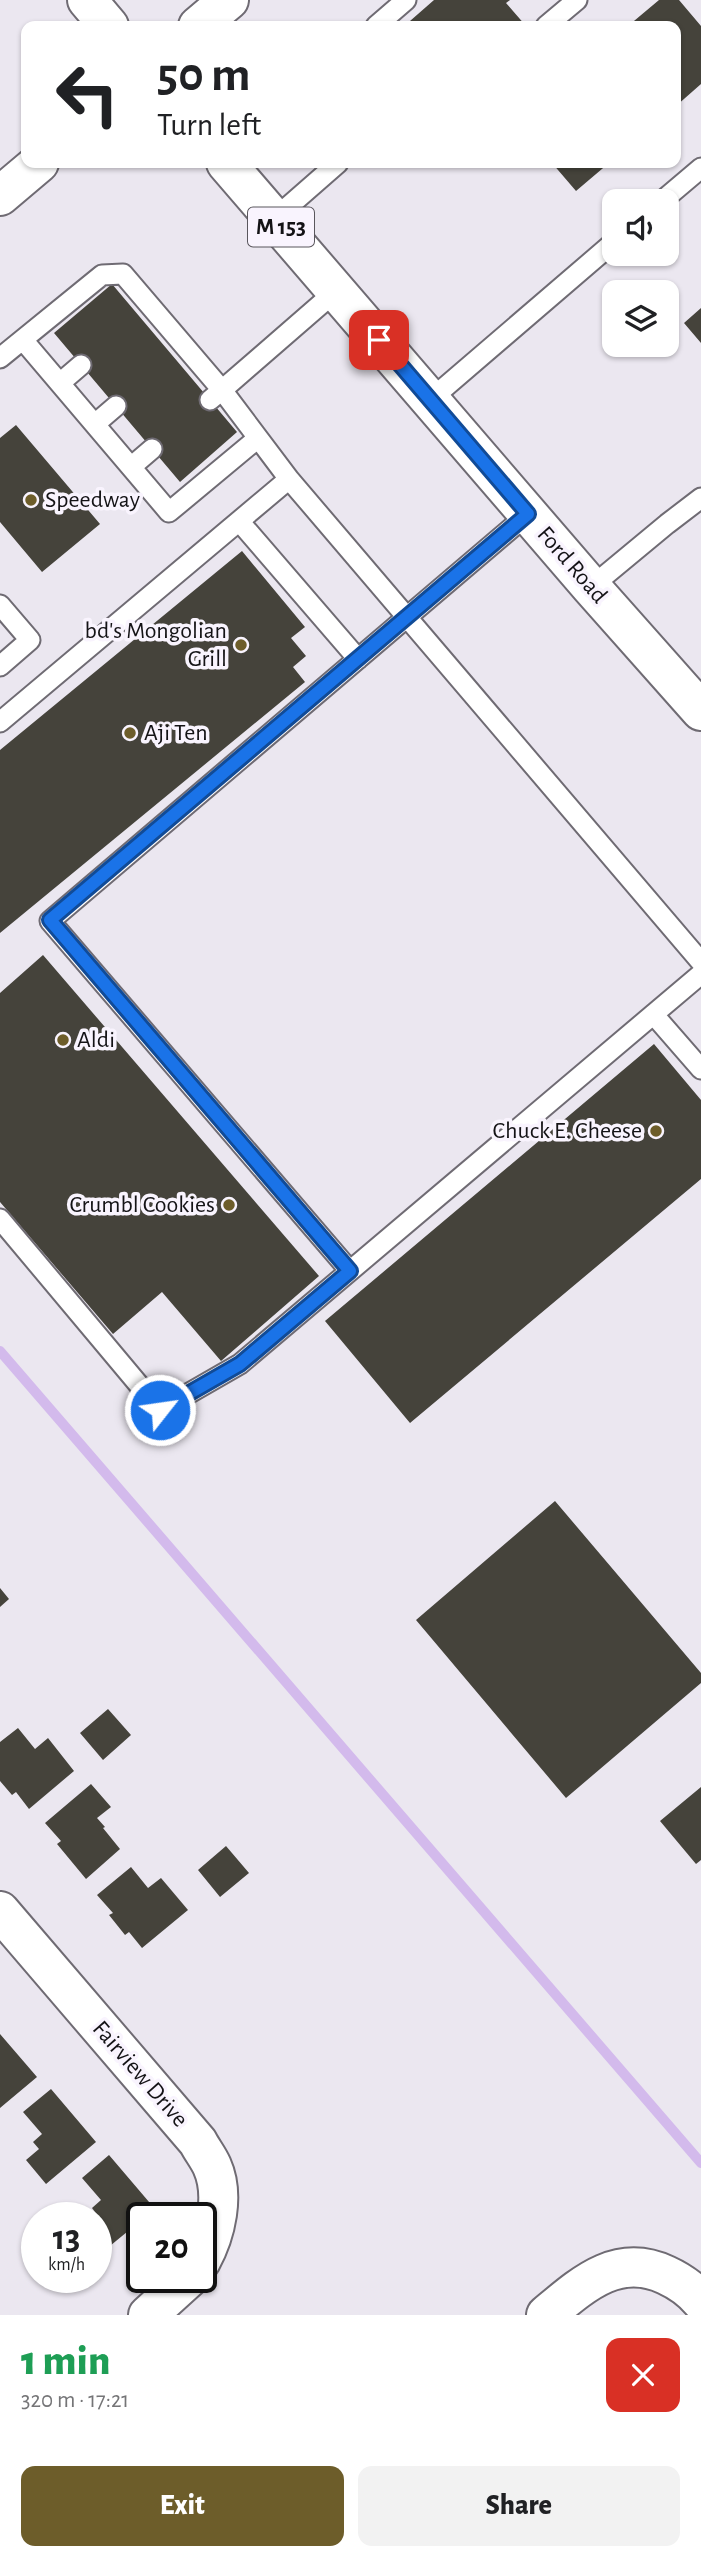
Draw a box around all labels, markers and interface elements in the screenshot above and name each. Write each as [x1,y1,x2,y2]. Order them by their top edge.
icon: left [42,49,133,140]
text: 50 m [157,51,251,100]
text: Turn left [157,109,261,141]
map controls [602,189,679,357]
button: sound [602,189,679,266]
road number: M 153 [248,208,314,246]
button: layers [602,280,679,357]
pin [349,310,409,370]
icon: arrive [360,321,398,359]
place label: Speedway [45,488,140,512]
marker: Speedway [23,492,39,508]
street label: Ford Road [532,522,612,608]
place label: bd's Mongolian Grill [85,619,227,671]
marker: bd's Mongolian Grill [233,637,249,653]
place label: Aji Ten [144,721,208,745]
marker: Aji Ten [122,725,138,741]
place label: Aldi [77,1028,115,1052]
marker: Aldi [55,1032,71,1048]
place label: Chuck E. Cheese [493,1119,642,1143]
marker: Chuck E. Cheese [648,1123,664,1139]
place label: Crumbl Cookies [70,1193,215,1217]
marker: Crumbl Cookies [221,1197,237,1213]
position arrow [123,1373,197,1447]
street label: Fairview Drive [88,2016,192,2132]
speed limit sign: 20 [126,2202,217,2293]
text: 13 [53,2221,80,2256]
text: km/h [48,2256,85,2274]
button: close [606,2338,680,2412]
text: 1 min [21,2340,110,2382]
text: 320 m · 17:21 [21,2389,129,2412]
button: Exit [21,2466,344,2546]
button: Share [358,2466,680,2546]

